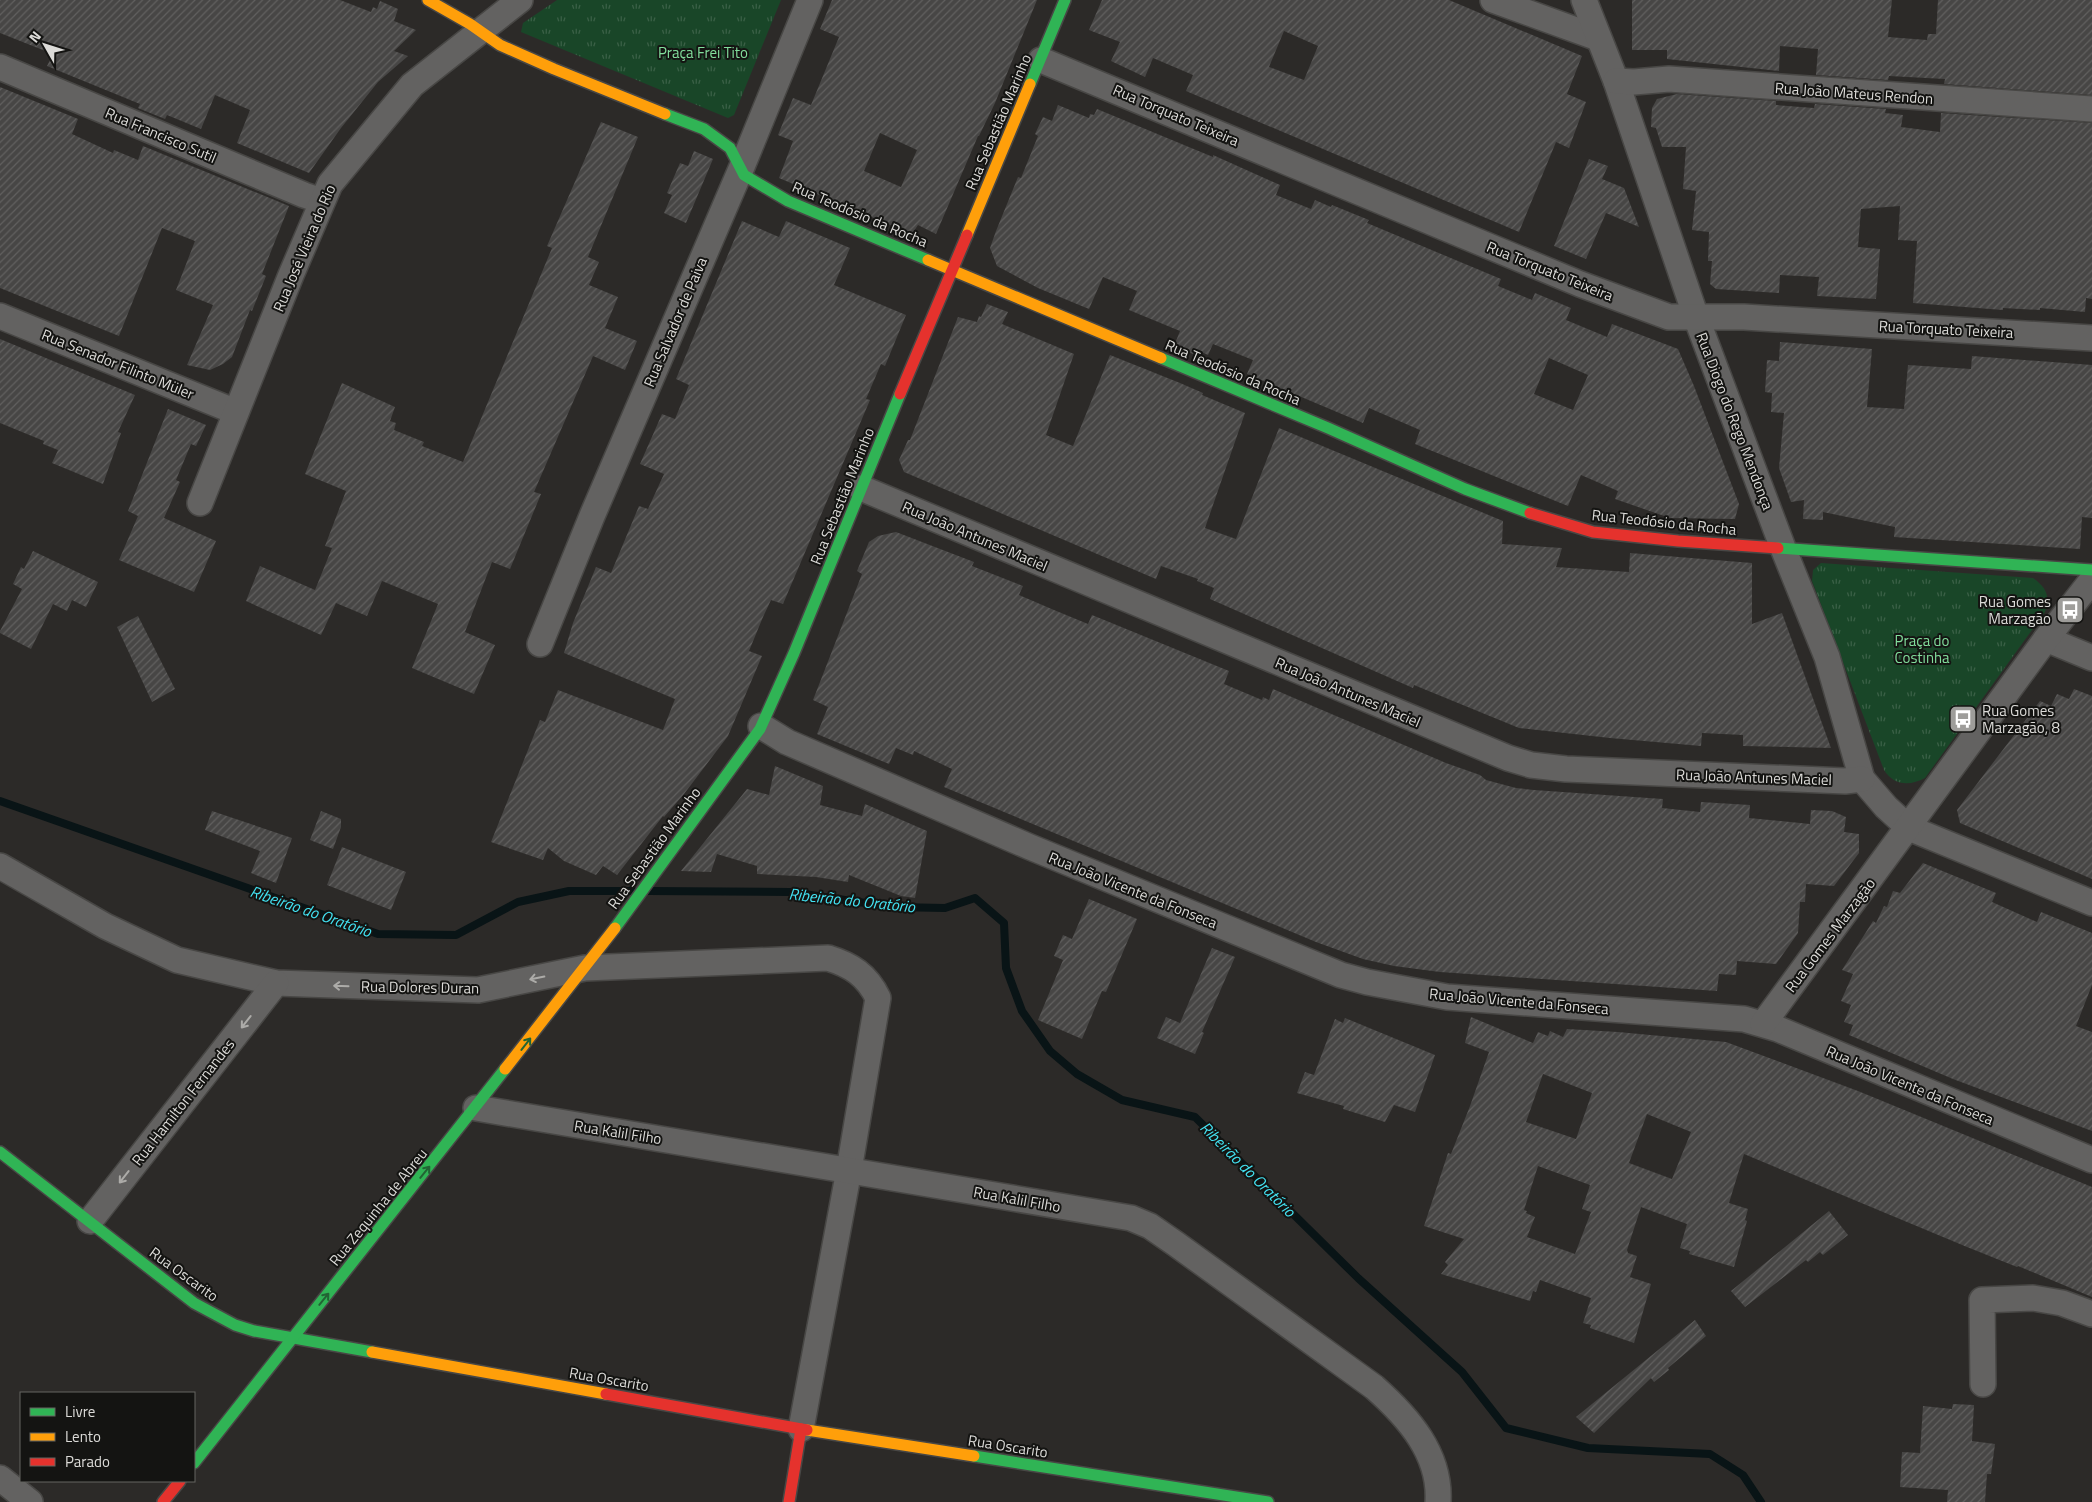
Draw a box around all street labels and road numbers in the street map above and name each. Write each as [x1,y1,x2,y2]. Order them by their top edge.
street label: Rua Sebastião Marinho [959,50,1037,194]
street label: Rua João Mateus Rendon [1774,76,1934,110]
street label: Rua Torquato Teixeira [1109,78,1243,152]
street label: Rua Francisco Sutil [102,101,220,169]
street label: Rua Teodósio da Rocha [789,175,932,253]
street label: Rua José Vieira do Rio [267,181,341,315]
street label: Rua Torquato Teixeira [1483,235,1617,307]
street label: Rua Salvador de Paiva [637,253,713,391]
street label: Rua Torquato Teixeira [1878,314,2014,344]
street label: Rua Senador Filinto Müler [38,323,198,405]
street label: Rua Diogo do Rego Mendonça [1690,329,1780,514]
street label: Rua Teodósio da Rocha [1162,333,1305,411]
street label: Rua Sebastião Marinho [804,424,880,568]
street label: Rua João Antunes Maciel [899,495,1051,577]
street label: Rua Teodósio da Rocha [1591,503,1738,541]
street label: Rua João Antunes Maciel [1272,651,1424,733]
street label: Rua João Antunes Maciel [1676,763,1832,791]
street label: Rua Sebastião Marinho [602,782,706,914]
street label: Rua João Vicente da Fonseca [1045,846,1221,935]
street label: Rua Gomes Marzagão [1779,873,1881,997]
street label: Rua Dolores Duran [361,974,479,1000]
street label: Rua João Vicente da Fonseca [1428,982,1610,1020]
street label: Rua Hamilton Fernandes [126,1033,240,1171]
street label: Rua João Vicente da Fonseca [1823,1039,1998,1131]
street label: Rua Kalil Filho [573,1114,663,1150]
street label: Rua Zequinha de Abreu [323,1143,433,1271]
street label: Rua Kalil Filho [972,1180,1062,1218]
street label: Rua Oscarito [145,1241,223,1307]
street label: Rua Oscarito [567,1361,651,1397]
street label: Rua Oscarito [966,1428,1050,1464]

